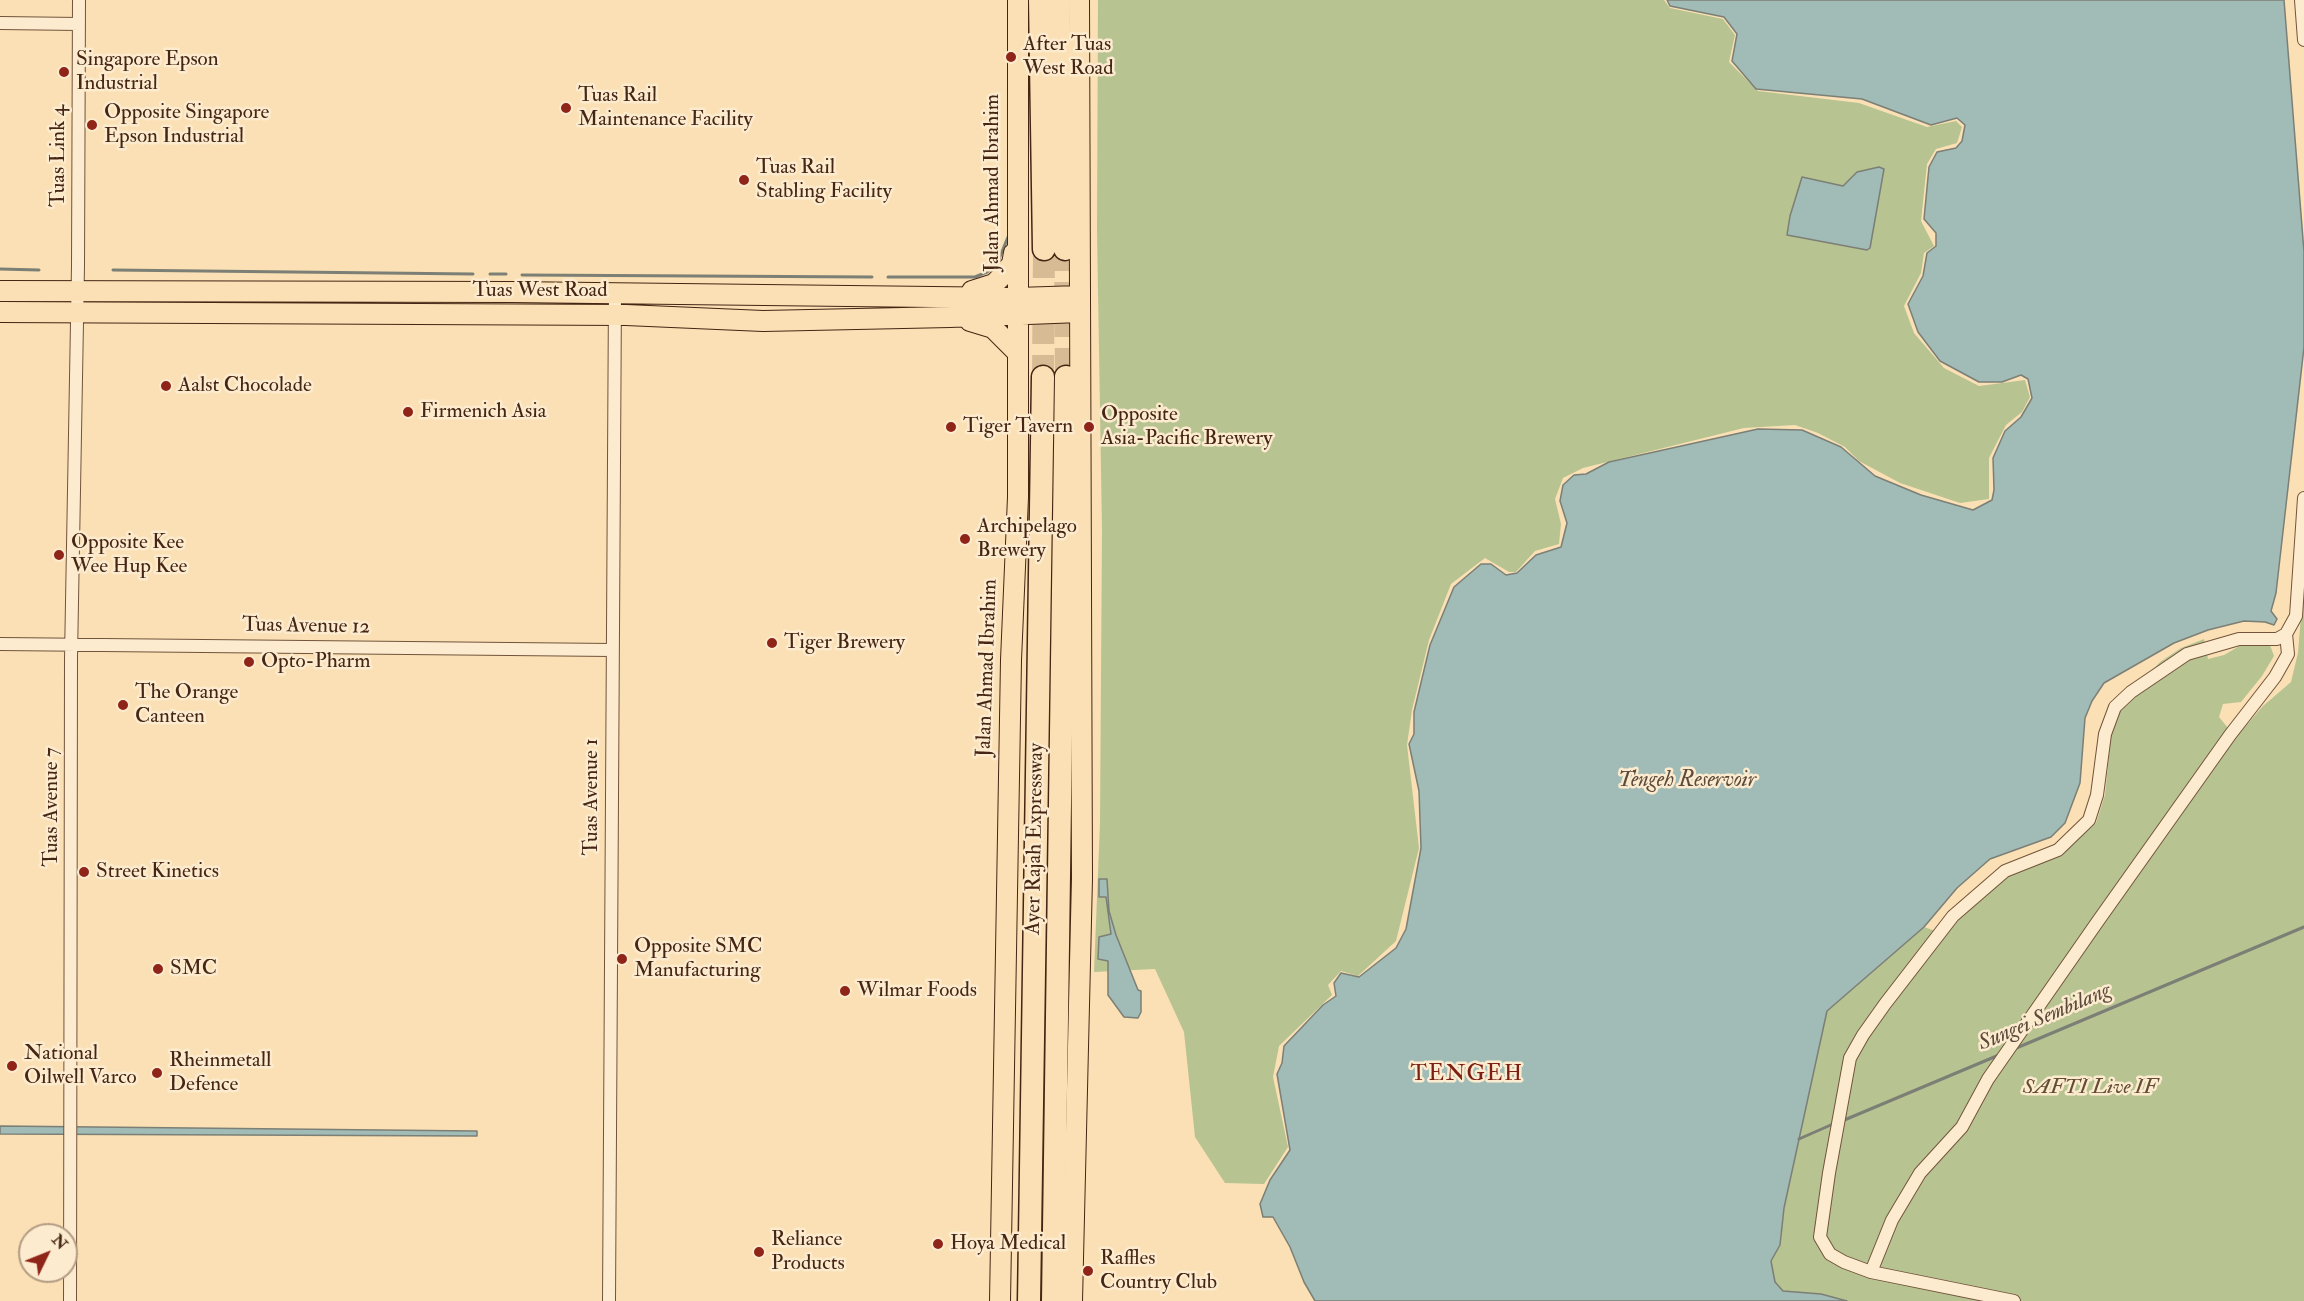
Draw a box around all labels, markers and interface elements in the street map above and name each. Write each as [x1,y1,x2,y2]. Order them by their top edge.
place label: After Tuas West Road [1023,32,1114,82]
place label: Singapore Epson Industrial [76,47,219,97]
marker: After Tuas West Road [1004,50,1018,64]
marker: Singapore Epson Industrial [57,65,71,79]
place label: Tuas Rail Maintenance Facility [578,83,753,133]
street label: Jalan Ahmad Ibrahim [980,94,1006,272]
place label: Opposite Singapore Epson Industrial [104,100,269,150]
marker: Tuas Rail Maintenance Facility [559,101,573,115]
street label: Tuas Link 4 [46,105,72,207]
marker: Opposite Singapore Epson Industrial [85,118,99,132]
place label: Tuas Rail Stabling Facility [756,155,892,205]
marker: Tuas Rail Stabling Facility [737,173,751,187]
street label: Tuas West Road [472,278,608,304]
place label: Aalst Chocolade [178,373,312,399]
marker: Aalst Chocolade [159,379,173,393]
place label: Firmenich Asia [420,399,546,425]
place label: Opposite Asia-Pacific Brewery [1101,402,1272,452]
marker: Firmenich Asia [401,405,415,419]
place label: Tiger Tavern [963,414,1073,440]
marker: Tiger Tavern [944,420,958,434]
marker: Opposite Asia-Pacific Brewery [1082,420,1096,434]
place label: Archipelago Brewery [977,514,1077,564]
place label: Opposite Kee Wee Hup Kee [71,530,187,580]
marker: Archipelago Brewery [958,532,972,546]
marker: Opposite Kee Wee Hup Kee [52,548,66,562]
street label: Jalan Ahmad Ibrahim [972,579,1004,757]
street label: Tuas Avenue 12 [242,613,370,641]
place label: Tiger Brewery [784,630,905,656]
marker: Tiger Brewery [765,636,779,650]
place label: Opto-Pharm [261,649,370,675]
marker: Opto-Pharm [242,655,256,669]
place label: The Orange Canteen [135,680,238,730]
marker: The Orange Canteen [116,698,130,712]
street label: Tuas Avenue 1 [579,738,605,856]
street label: Ayer Rajah Expressway [1022,743,1050,935]
street label: Tuas Avenue 7 [39,747,65,867]
water label: Tengeh Reservoir [1618,768,1756,794]
place label: Street Kinetics [96,859,219,885]
marker: Street Kinetics [77,865,91,879]
place label: Opposite SMC Manufacturing [634,934,762,984]
marker: Opposite SMC Manufacturing [615,952,629,966]
place label: SMC [170,956,217,982]
marker: SMC [151,962,165,976]
place label: Wilmar Foods [857,978,977,1004]
water label: Sungei Sembilang [1975,978,2115,1058]
marker: Wilmar Foods [838,984,852,998]
place label: National Oilwell Varco [24,1041,137,1091]
place label: Rheinmetall Defence [169,1048,271,1098]
marker: National Oilwell Varco [5,1059,19,1073]
district label: TENGEH [1411,1062,1523,1088]
marker: Rheinmetall Defence [150,1066,164,1080]
park label: SAFTI Live IF [2023,1075,2157,1101]
north arrow [18,1223,78,1283]
place label: Reliance Products [771,1227,845,1277]
text: N [47,1230,72,1254]
place label: Hoya Medical [950,1231,1066,1257]
marker: Hoya Medical [931,1237,945,1251]
marker: Reliance Products [752,1245,766,1259]
place label: Raffles Country Club [1100,1246,1217,1296]
marker: Raffles Country Club [1081,1264,1095,1278]

